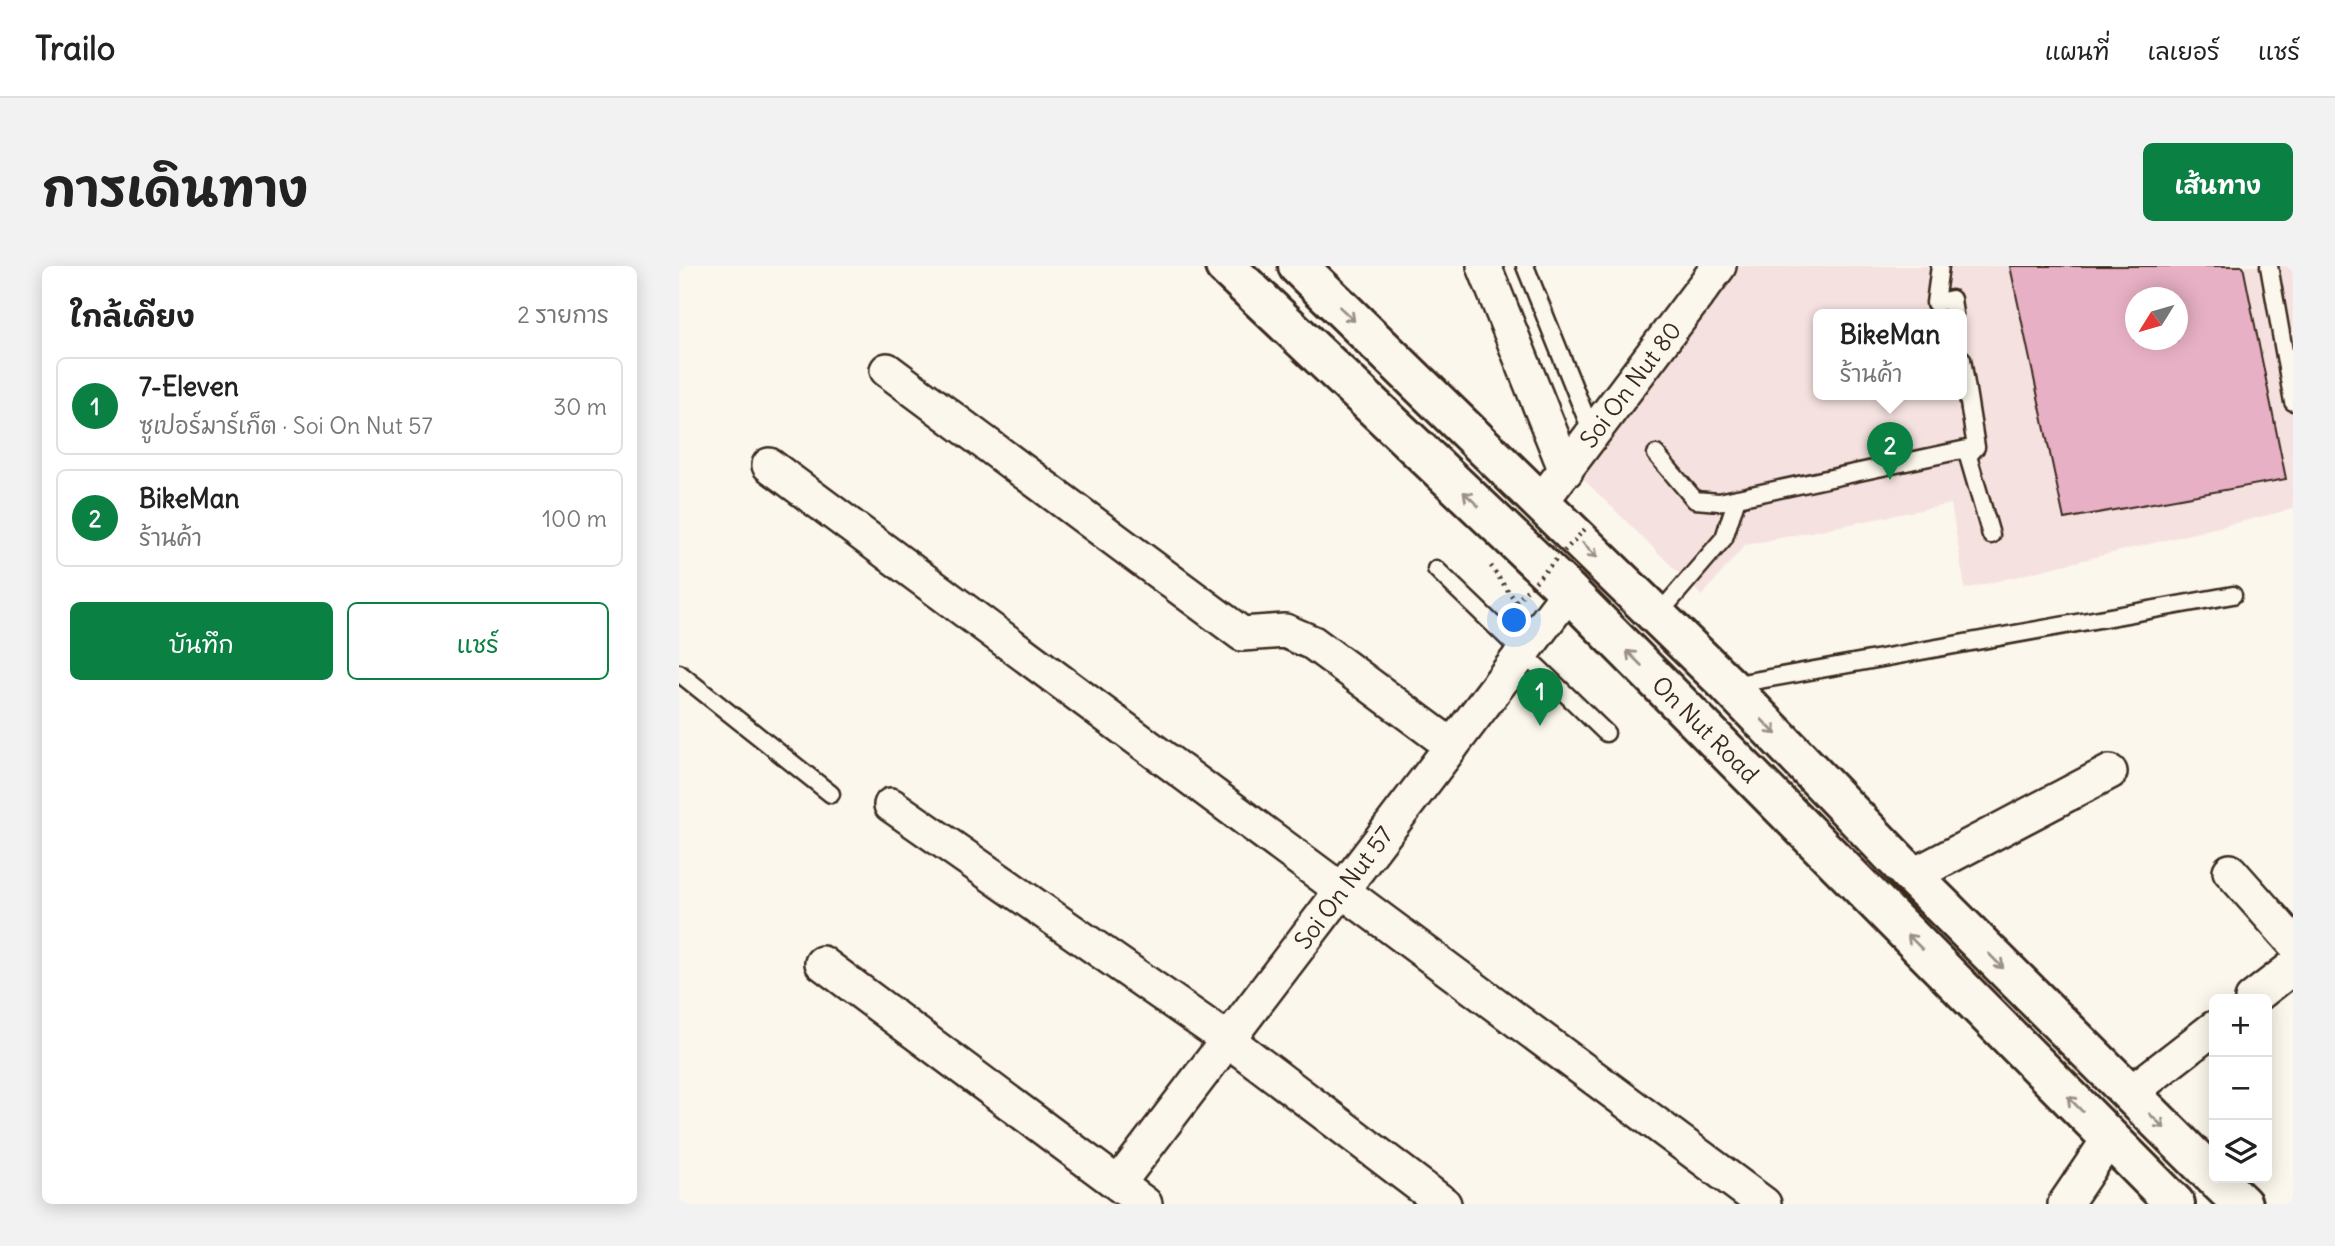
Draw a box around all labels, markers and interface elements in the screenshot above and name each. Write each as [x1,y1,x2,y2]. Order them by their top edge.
text: Trailo [35,27,115,69]
text: แผนที่ [2045,36,2110,66]
text: เลเยอร์ [2148,36,2220,66]
text: แชร์ [2258,36,2300,66]
button: เส้นทาง [2143,143,2293,221]
text: การเดินทาง [42,158,308,219]
north arrow [2125,287,2188,350]
text: ใกล้เคียง [70,297,195,335]
text: 2 รายการ [517,300,609,329]
one-way arrow [1338,305,1355,322]
popup [1813,309,1967,400]
street label: Soi On Nut 80 [1573,315,1687,453]
text: BikeMan [1840,318,1940,351]
text: ร้านค้า [1840,359,1903,388]
text: 7-Eleven [139,370,239,403]
text: 1 [90,392,100,421]
text: 30 m [553,392,607,421]
text: ซูเปอร์มาร์เก็ต · Soi On Nut 57 [139,411,433,440]
pin: 2 [1867,422,1913,480]
text: BikeMan [139,482,240,515]
one-way arrow [1463,491,1480,508]
text: 2 [89,504,101,533]
text: 100 m [542,504,607,533]
text: ร้านค้า [139,523,202,552]
one-way arrow [1581,541,1598,558]
button: บันทึก [70,602,333,680]
button: แชร์ [347,602,609,680]
your location [1497,603,1531,637]
one-way arrow [1626,650,1643,667]
pin: 1 [1517,668,1563,726]
street label: On Nut Road [1646,670,1765,789]
one-way arrow [1760,719,1777,736]
street label: Soi On Nut 57 [1287,820,1399,955]
one-way arrow [1906,934,1923,951]
one-way arrow [1987,952,2004,969]
map controls [2209,994,2272,1183]
button: + [2209,994,2272,1057]
button: − [2209,1057,2272,1120]
one-way arrow [2066,1096,2083,1113]
one-way arrow [2148,1113,2165,1130]
button: layers [2209,1120,2272,1183]

